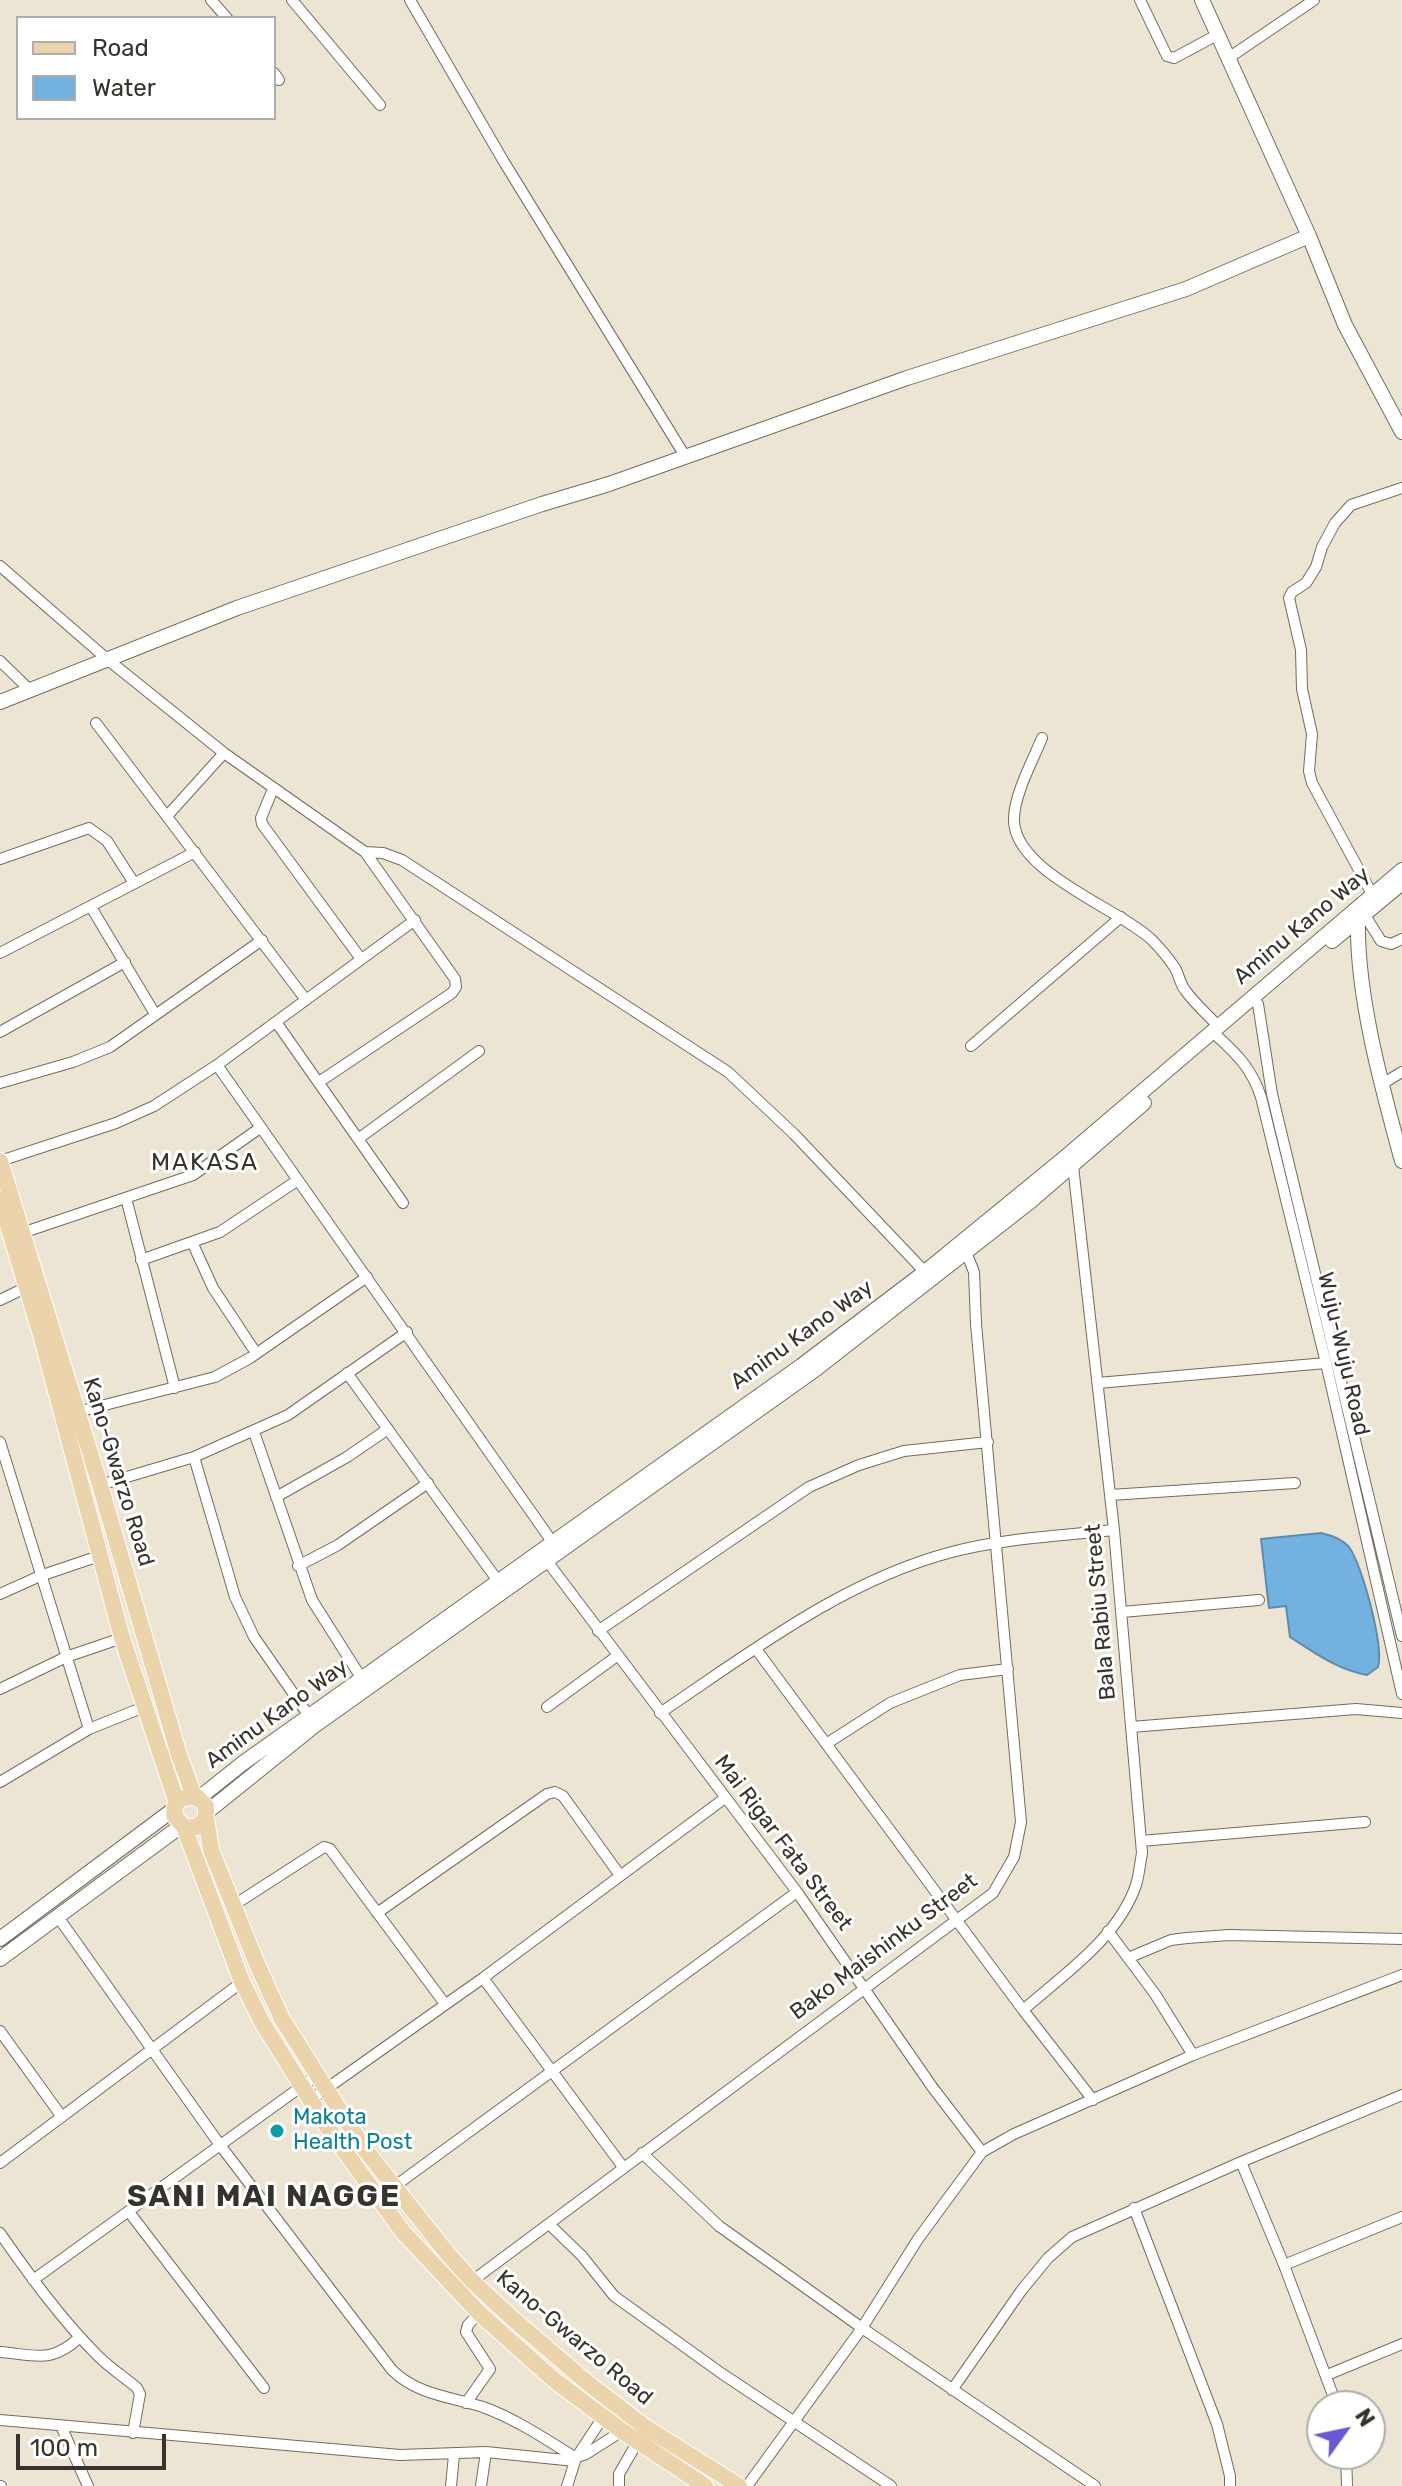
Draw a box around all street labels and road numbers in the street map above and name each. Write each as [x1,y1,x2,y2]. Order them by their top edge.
street label: Aminu Kano Way [1229,861,1375,991]
street label: Wuju-Wuju Road [1311,1270,1375,1438]
street label: Aminu Kano Way [726,1275,878,1395]
street label: Kano-Gwarzo Road [77,1375,159,1569]
street label: Bala Rabiu Street [1080,1523,1122,1701]
street label: Aminu Kano Way [201,1654,353,1774]
street label: Mai Rigar Fata Street [708,1750,858,1936]
street label: Bako Maishinku Street [785,1868,983,2026]
street label: Kano-Gwarzo Road [491,2265,657,2411]

